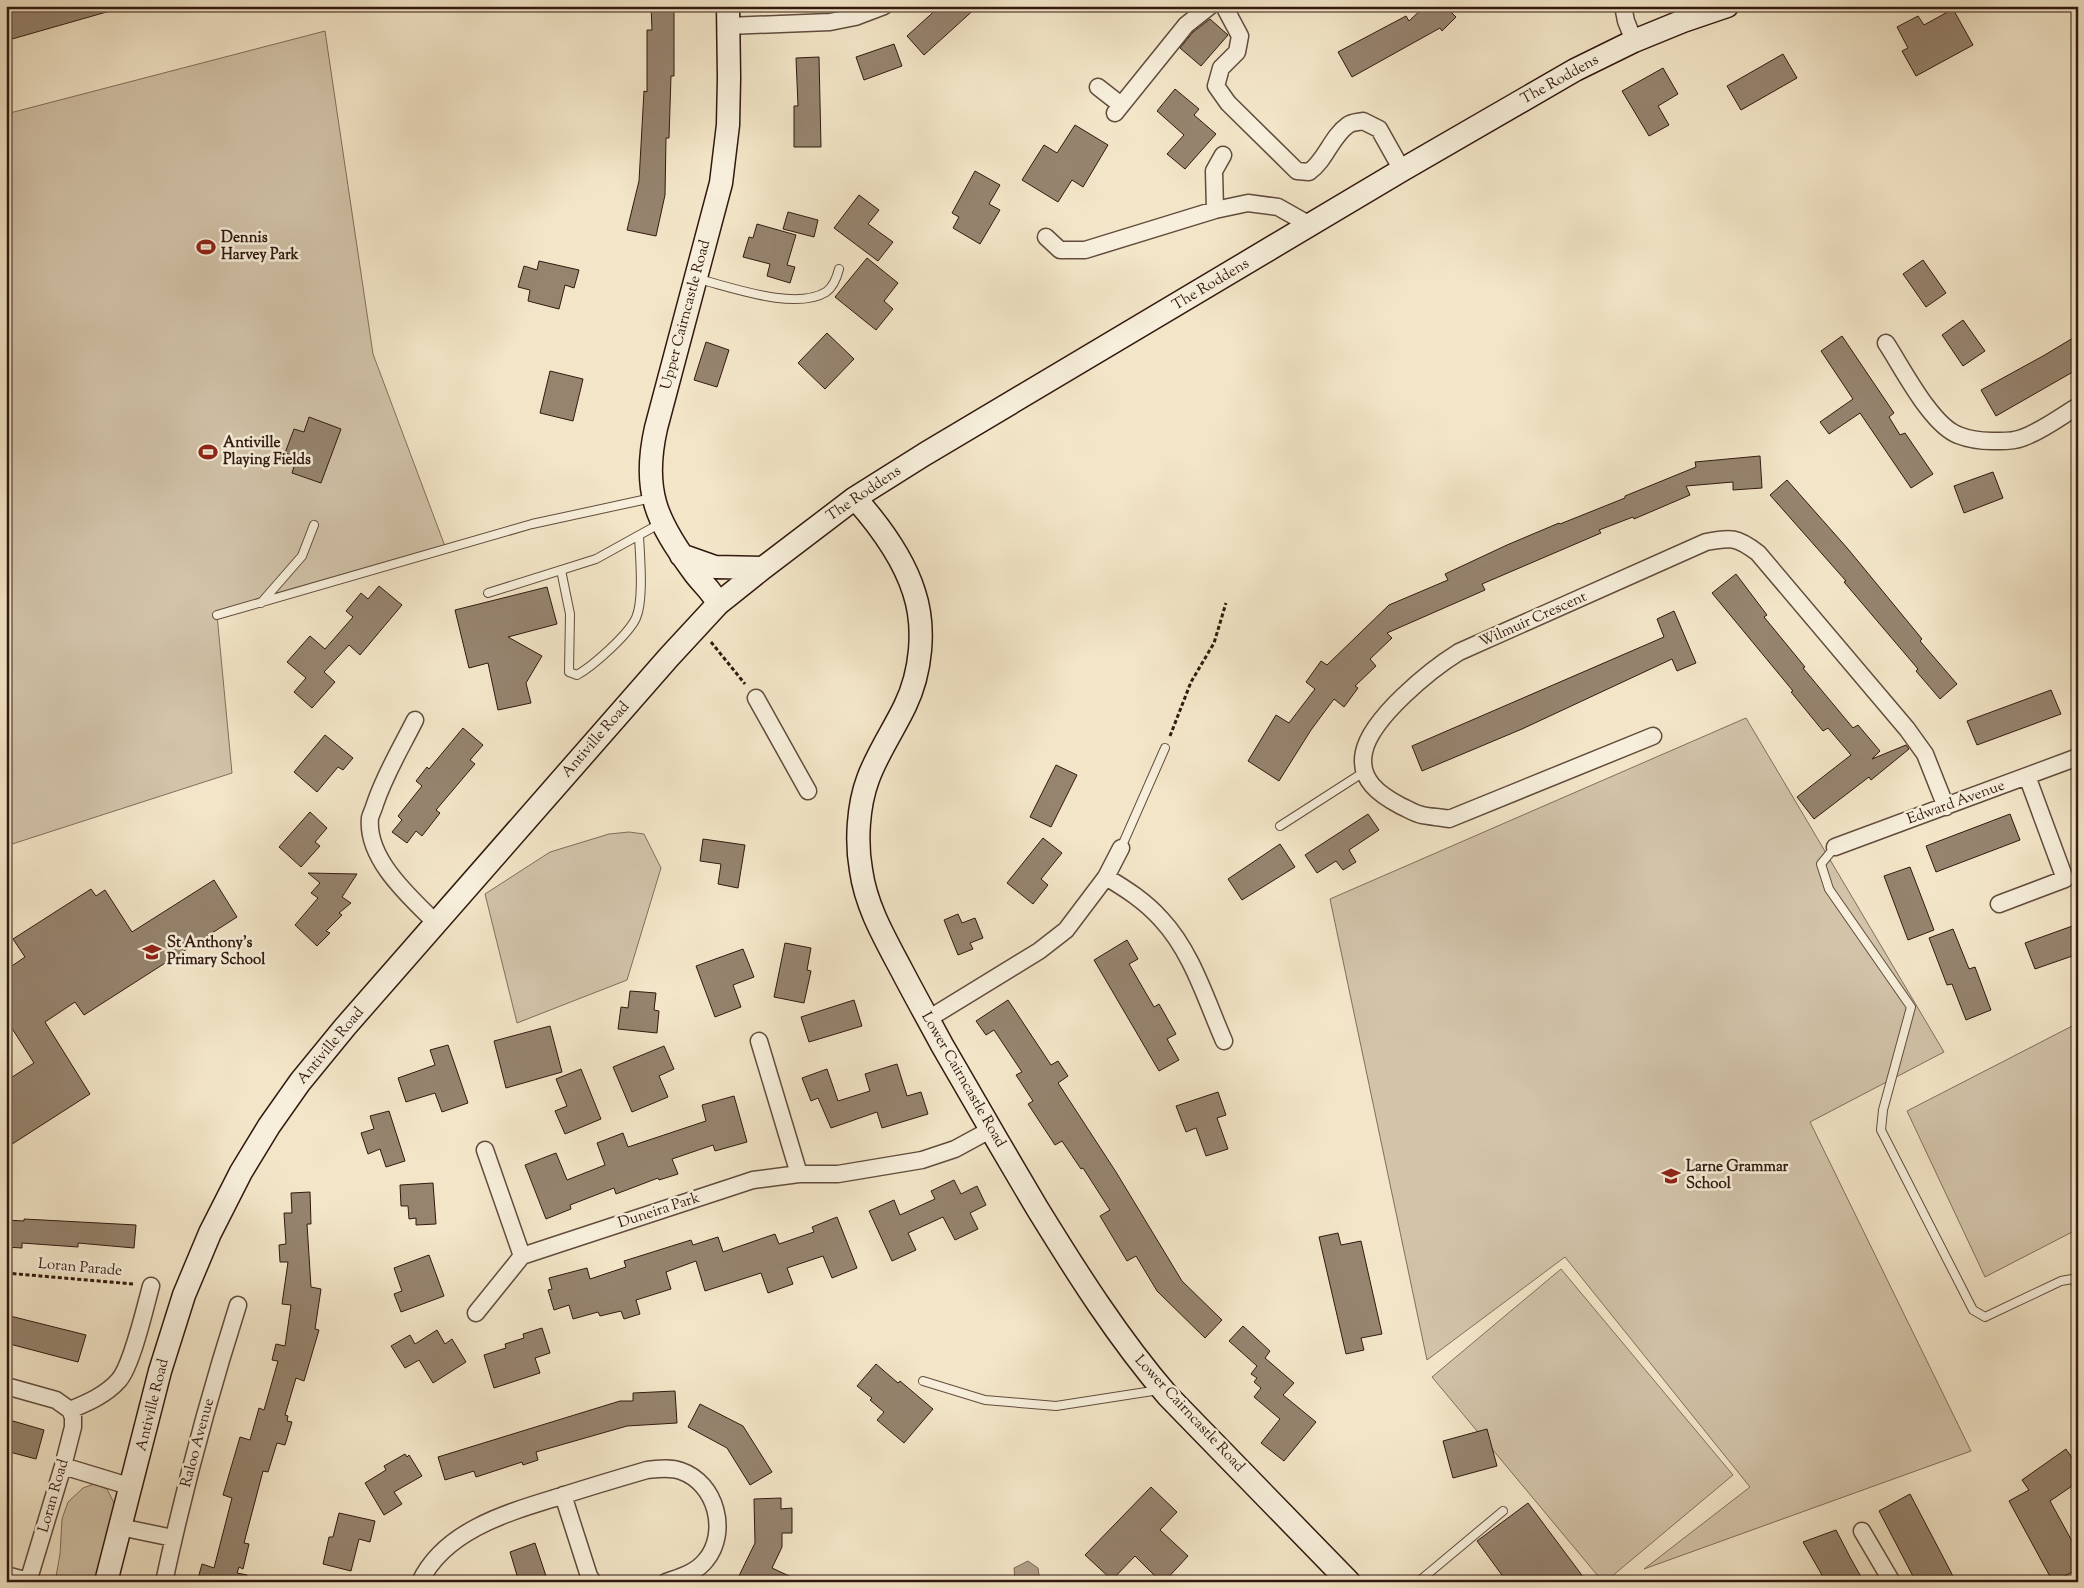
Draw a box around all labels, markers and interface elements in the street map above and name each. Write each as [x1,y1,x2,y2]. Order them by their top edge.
street label: The Roddens [1517,50,1603,110]
place label: Dennis Harvey Park [221,228,300,266]
sports icon: Dennis Harvey Park [195,236,217,258]
street label: Upper Cairncastle Road [656,237,716,392]
street label: The Roddens [1169,254,1253,316]
place label: Antiville Playing Fields [223,433,311,471]
sports icon: Antiville Playing Fields [197,441,219,463]
street label: The Roddens [822,461,906,527]
street label: Wilmuir Crescent [1476,587,1590,653]
street label: Antiville Road [557,697,635,783]
street label: Edward Avenue [1904,776,2008,830]
place label: St Anthony's Primary School [167,933,266,971]
school or university icon: St Anthony's Primary School [141,941,163,963]
street label: Antiville Road [293,1003,370,1089]
street label: Lower Cairncastle Road [916,1008,1011,1152]
place label: Larne Grammar School [1686,1157,1789,1195]
school or university icon: Larne Grammar School [1660,1165,1682,1187]
street label: Duneira Park [615,1188,703,1234]
street label: Loran Parade [37,1254,123,1282]
street label: Lower Cairncastle Road [1129,1351,1249,1478]
street label: Antiville Road [131,1356,175,1453]
street label: Raloo Avenue [176,1396,220,1490]
street label: Loran Road [33,1456,75,1535]

